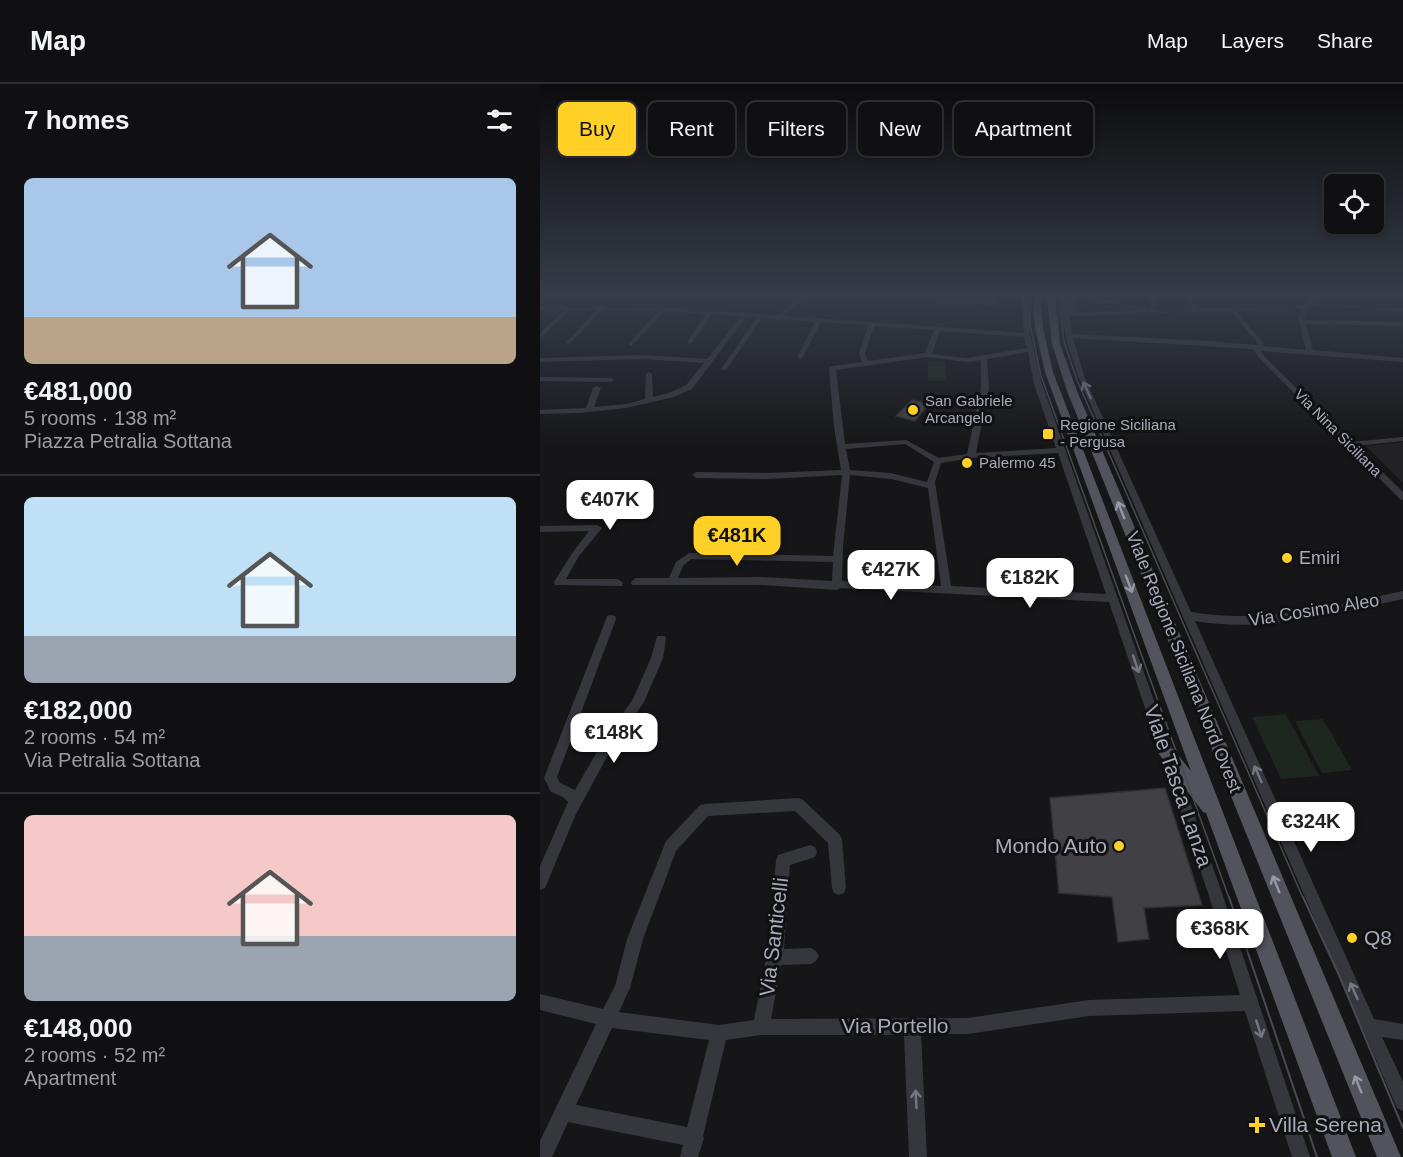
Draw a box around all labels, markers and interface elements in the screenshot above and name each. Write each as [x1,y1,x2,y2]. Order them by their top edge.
text: Map [30,25,86,56]
text: Map [1147,29,1188,52]
text: Layers [1221,29,1284,52]
text: Share [1317,29,1373,52]
chip: Buy [558,102,636,156]
chip: Rent [648,102,735,156]
chip: Filters [747,102,846,156]
chip: New [858,102,942,156]
chip: Apartment [954,102,1093,156]
icon: filters [483,104,516,137]
text: 7 homes [24,105,130,135]
map controls [1324,174,1384,234]
button: locate [1324,174,1384,234]
icon: home [216,217,324,325]
text: €481,000 [24,376,132,406]
one-way arrow [1081,382,1093,400]
street label: Via Nina Siciliana [1291,385,1386,480]
place label: San Gabriele Arcangelo [925,392,1013,426]
marker: San Gabriele Arcangelo [906,403,920,417]
text: 5 rooms · 138 m² [24,407,176,429]
place label: Regione Siciliana - Pergusa [1060,416,1177,450]
marker: Regione Siciliana - Pergusa [1041,427,1055,441]
text: Piazza Petralia Sottana [24,430,232,452]
place label: Palermo 45 [979,454,1056,471]
marker: Palermo 45 [960,456,974,470]
pin: €407K [568,480,652,531]
text: €407K [581,488,639,510]
one-way arrow [1115,501,1126,519]
pin: €481K [695,516,779,567]
text: €481K [708,524,766,546]
street label: Viale Regione Siciliana Nord Ovest [1122,529,1246,795]
icon: home [216,536,324,644]
place label: Emiri [1299,548,1340,568]
pin: €427K [849,550,933,601]
marker: Emiri [1280,551,1294,565]
text: €427K [862,558,920,580]
pin: €182K [988,558,1072,609]
text: €182K [1001,566,1059,588]
one-way arrow [1124,574,1135,593]
street label: Via Cosimo Aleo [1247,590,1381,630]
one-way arrow [1131,654,1142,673]
text: €182,000 [24,695,132,725]
street label: Viale Tasca Lanza [1140,702,1217,870]
pin: €148K [572,713,656,764]
text: €148K [585,721,643,743]
text: 2 rooms · 54 m² [24,726,165,748]
text: Via Petralia Sottana [24,749,200,771]
one-way arrow [1252,766,1264,784]
pin: €324K [1269,802,1353,853]
text: €324K [1282,810,1340,832]
place label: Mondo Auto [995,834,1107,857]
marker: Mondo Auto [1112,839,1126,853]
icon: home [216,854,324,962]
one-way arrow [1270,875,1281,894]
street label: Via Santicelli [755,876,792,998]
pin: €368K [1178,909,1262,960]
text: €368K [1191,917,1249,939]
place label: Q8 [1364,926,1392,949]
marker: Q8 [1345,931,1359,945]
one-way arrow [1348,982,1359,1000]
text: €148,000 [24,1013,132,1043]
street label: Via Portello [841,1014,949,1037]
one-way arrow [1255,1019,1266,1038]
text: 2 rooms · 52 m² [24,1044,165,1066]
text: Apartment [24,1067,116,1089]
one-way arrow [1352,1075,1363,1093]
one-way arrow [910,1089,921,1109]
place label: Villa Serena [1269,1113,1382,1136]
marker: Villa Serena [1250,1118,1264,1132]

